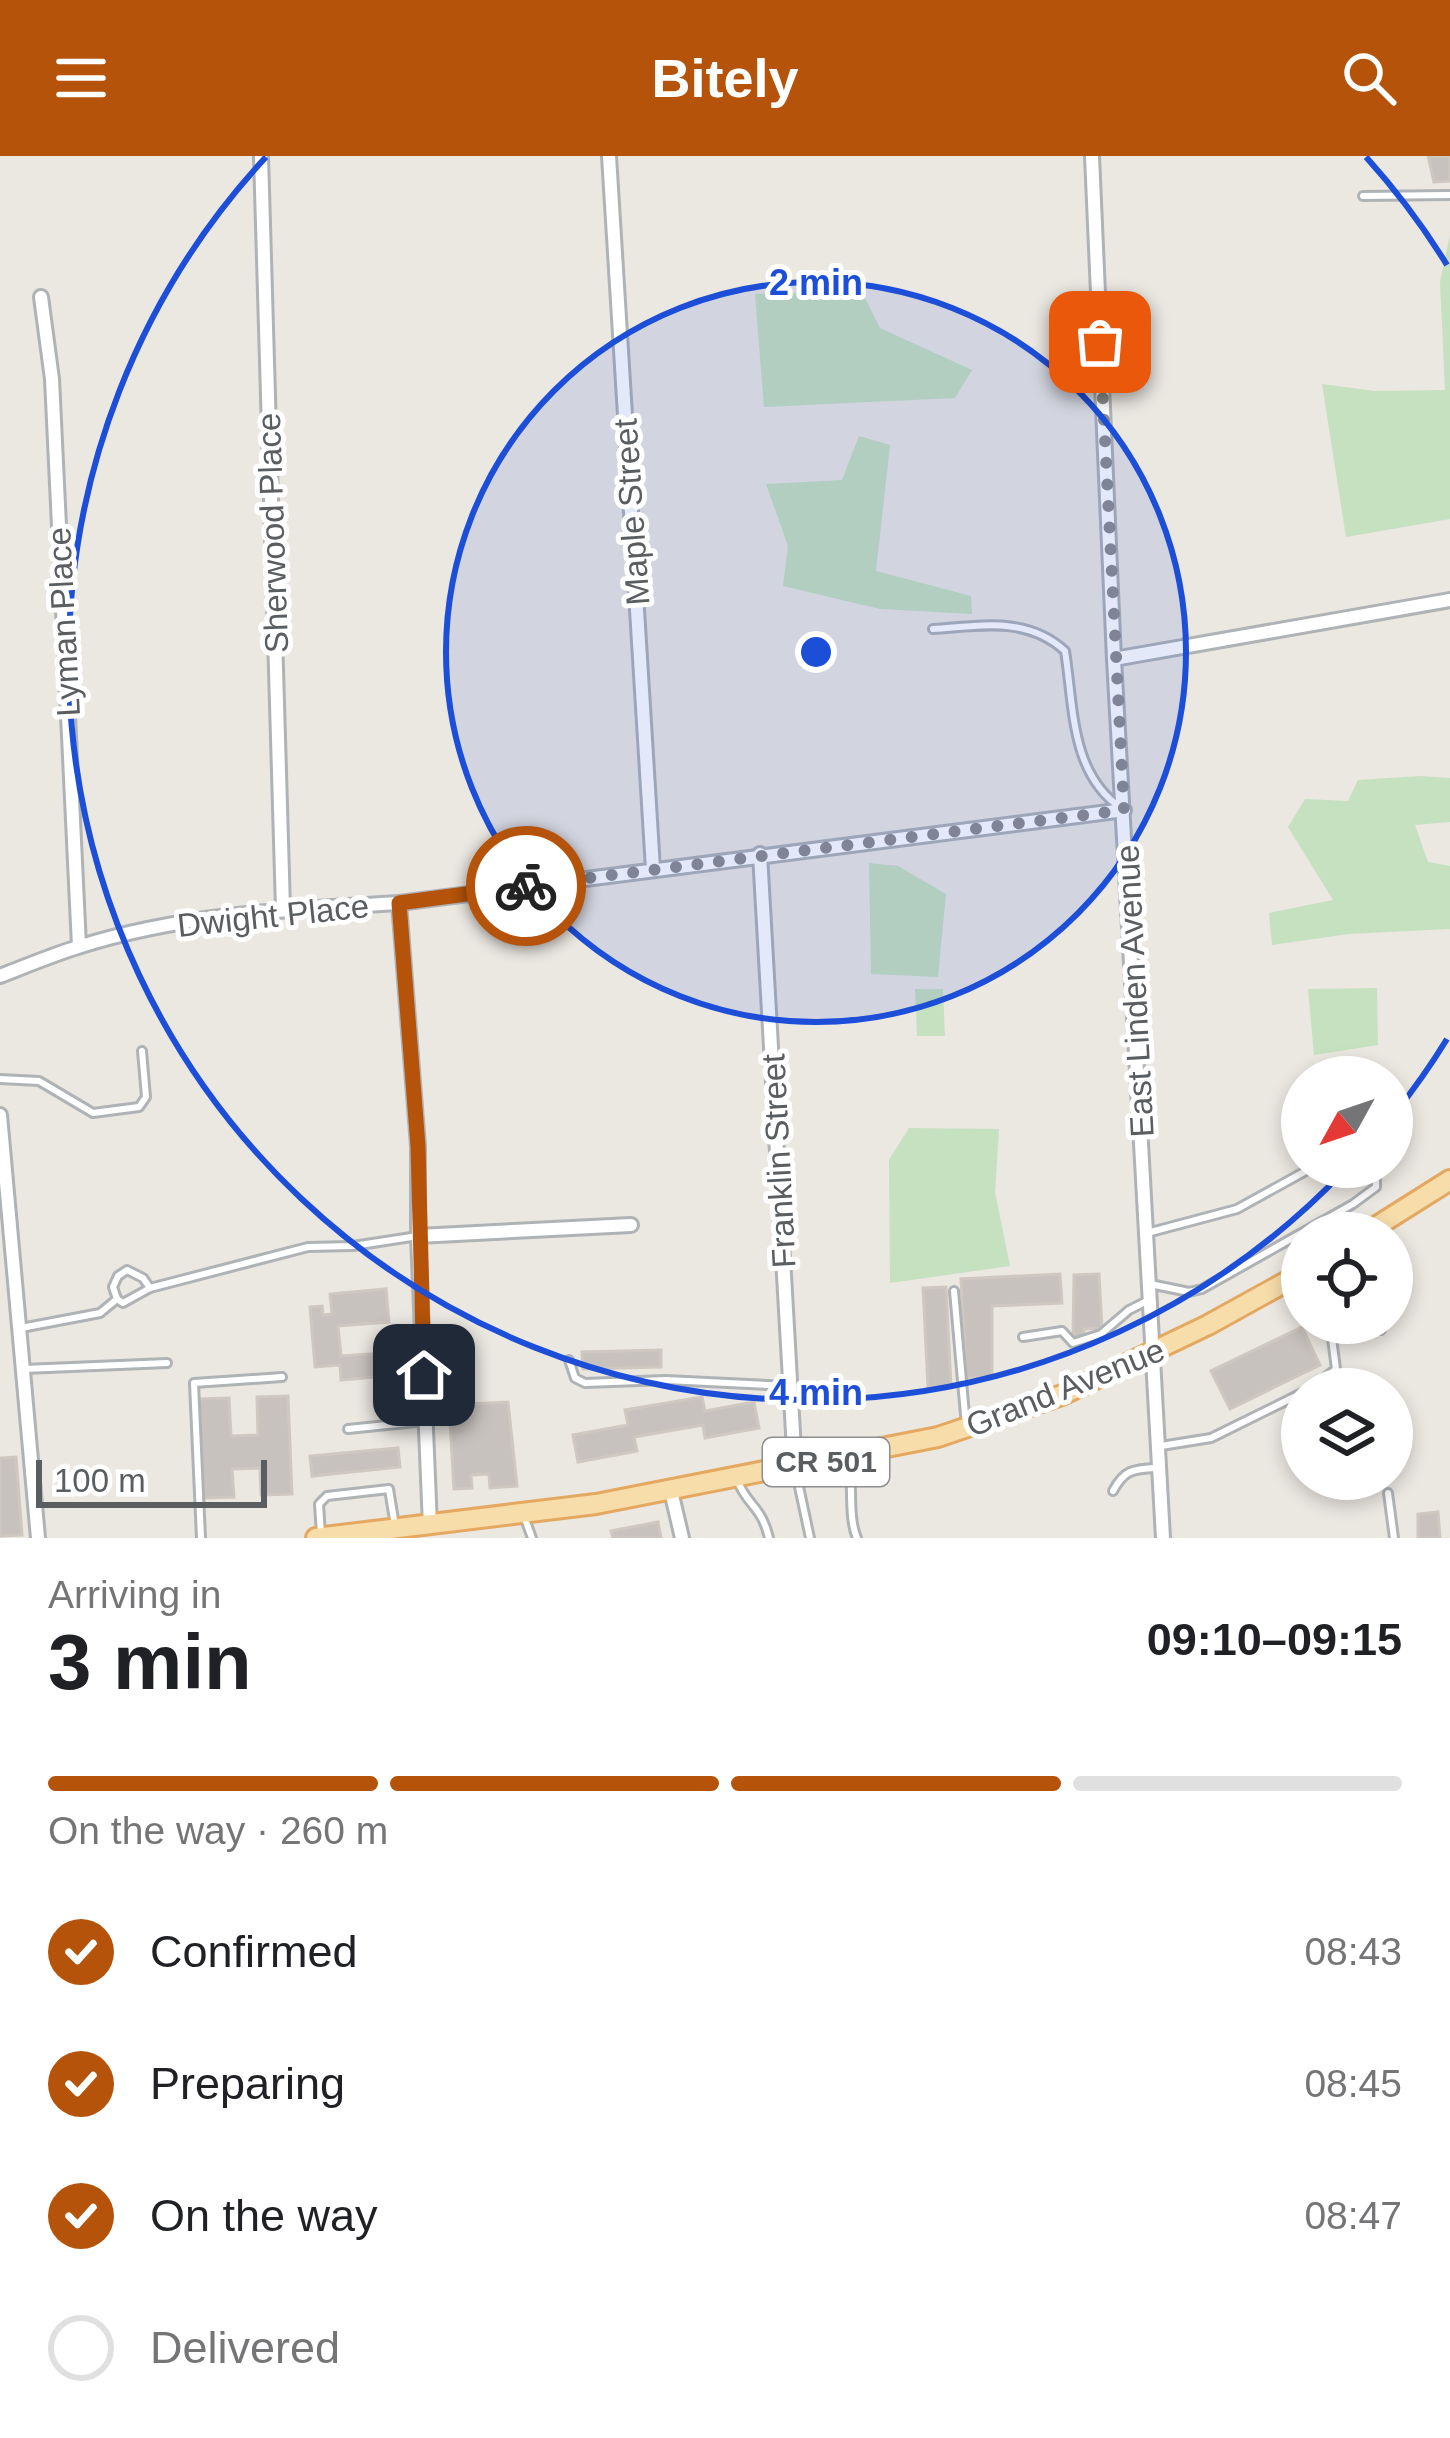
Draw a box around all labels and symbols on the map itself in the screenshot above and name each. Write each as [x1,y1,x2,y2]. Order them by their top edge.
text: 2 min [769,262,863,303]
pin [1049,291,1151,393]
street label: Sherwood Place [250,412,295,654]
street label: Maple Street [607,417,656,607]
street label: Lyman Place [40,526,87,718]
centre of rings [795,631,837,673]
courier [466,826,586,946]
street label: East Linden Avenue [1108,844,1161,1138]
street label: Dwight Place [175,887,371,944]
street label: Franklin Street [754,1053,803,1269]
north arrow [1281,1056,1413,1188]
pin [373,1324,475,1426]
street label: Grand Avenue [961,1331,1170,1444]
text: 4 min [769,1372,863,1413]
road number: CR 501 [763,1438,889,1486]
scale bar [36,1454,267,1507]

